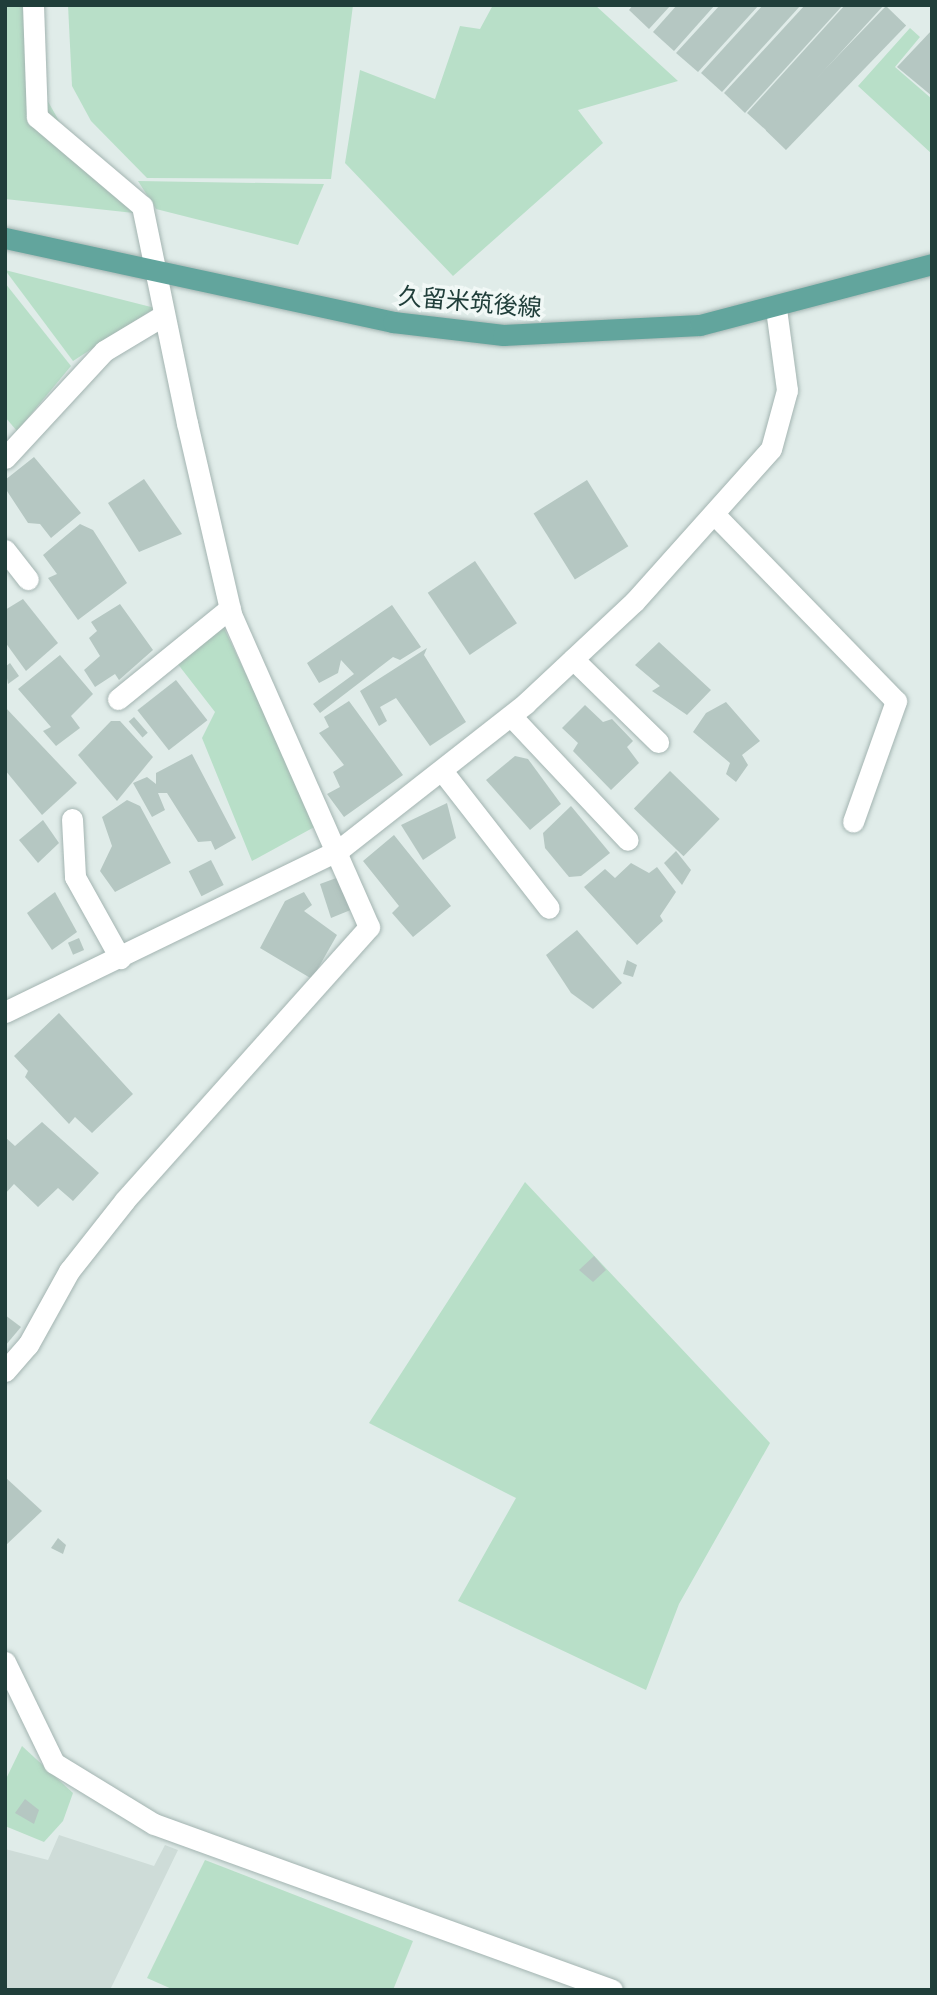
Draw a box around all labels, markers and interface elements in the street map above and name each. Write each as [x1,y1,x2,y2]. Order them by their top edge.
street label: 久留米筑後線 [397,280,543,322]

